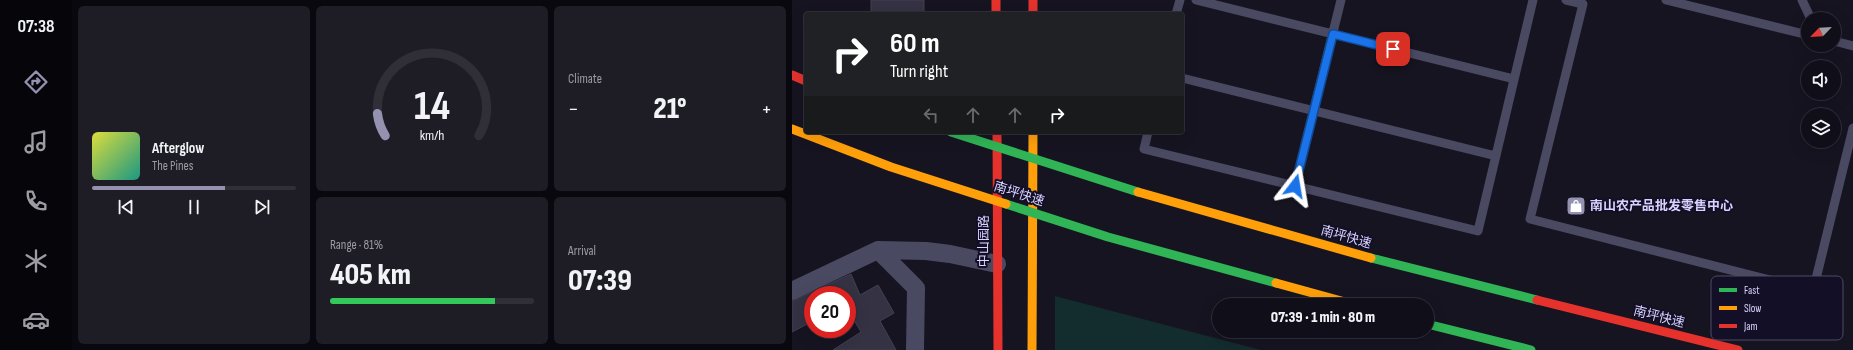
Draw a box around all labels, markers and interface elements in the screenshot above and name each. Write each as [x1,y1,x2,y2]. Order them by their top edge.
north arrow [1801,12,1841,52]
map controls [1801,12,1841,148]
text: 07:38 [18,16,54,37]
text: 60 m [890,27,939,60]
icon: right [824,28,876,80]
pin [1376,32,1410,66]
icon: arrive [1382,38,1404,60]
button: sound [1801,60,1841,100]
text: Turn right [890,61,948,82]
icon: directions [22,68,50,96]
text: Climate [568,71,602,87]
text: 14 [414,82,450,131]
text: 21° [653,91,687,127]
text: − [568,96,579,123]
text: + [761,96,772,123]
icon: left [920,104,942,126]
icon: ahead [962,104,984,126]
icon: ahead [1004,104,1026,126]
icon: right [1046,104,1068,126]
button: layers [1801,108,1841,148]
text: km/h [420,127,444,144]
icon: music [22,128,50,156]
text: Afterglow [152,139,204,158]
text: The Pines [152,158,193,174]
position arrow [1274,165,1316,207]
street label: 南坪快速 [992,178,1046,210]
icon: phone [22,187,50,215]
shop icon: 南山农产品批发零售中心 [1565,195,1587,217]
icon: previous [115,196,137,218]
icon: pause [183,196,205,218]
icon: next [251,196,273,218]
place label: 南山农产品批发零售中心 [1590,198,1733,214]
street label: 中山园路 [976,215,992,267]
street label: 南坪快速 [1319,222,1373,252]
text: Range · 81% [330,237,383,253]
text: Arrival [568,243,596,259]
icon: climate [22,247,50,275]
text: 405 km [330,257,411,293]
text: 07:39 [568,263,632,299]
legend [1711,276,1843,340]
text: Fast [1744,284,1760,297]
speed limit sign: 20 [804,286,856,338]
text: Slow [1744,302,1761,315]
street label: 南坪快速 [1632,303,1686,331]
icon: car [22,306,50,334]
text: 07:39 · 1 min · 80 m [1271,308,1375,327]
text: Jam [1743,320,1758,333]

